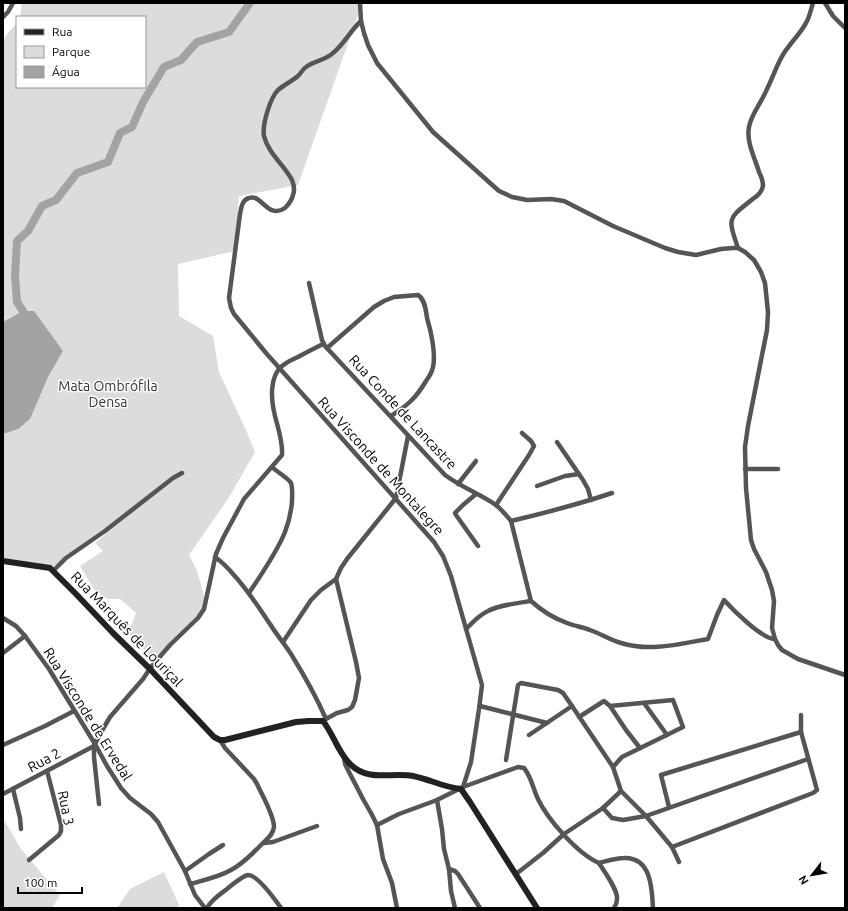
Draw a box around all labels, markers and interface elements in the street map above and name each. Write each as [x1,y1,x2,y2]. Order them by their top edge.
legend [16,16,146,88]
text: Rua [52,25,73,38]
text: Parque [52,45,90,58]
text: Água [52,65,80,78]
street label: Rua Conde de Lancastre [346,351,460,473]
park label: Mata Ombrófila Densa [58,378,158,410]
street label: Rua Visconde de Montalegre [315,394,447,538]
street label: Rua Marquês de Louriçal [68,568,186,690]
street label: Rua Visconde de Ervedal [40,645,136,784]
street label: Rua 2 [25,745,63,775]
street label: Rua 3 [55,789,77,827]
north arrow [792,855,832,895]
scale bar [18,869,82,895]
text: N [796,874,811,887]
text: 100 m [24,876,57,889]

